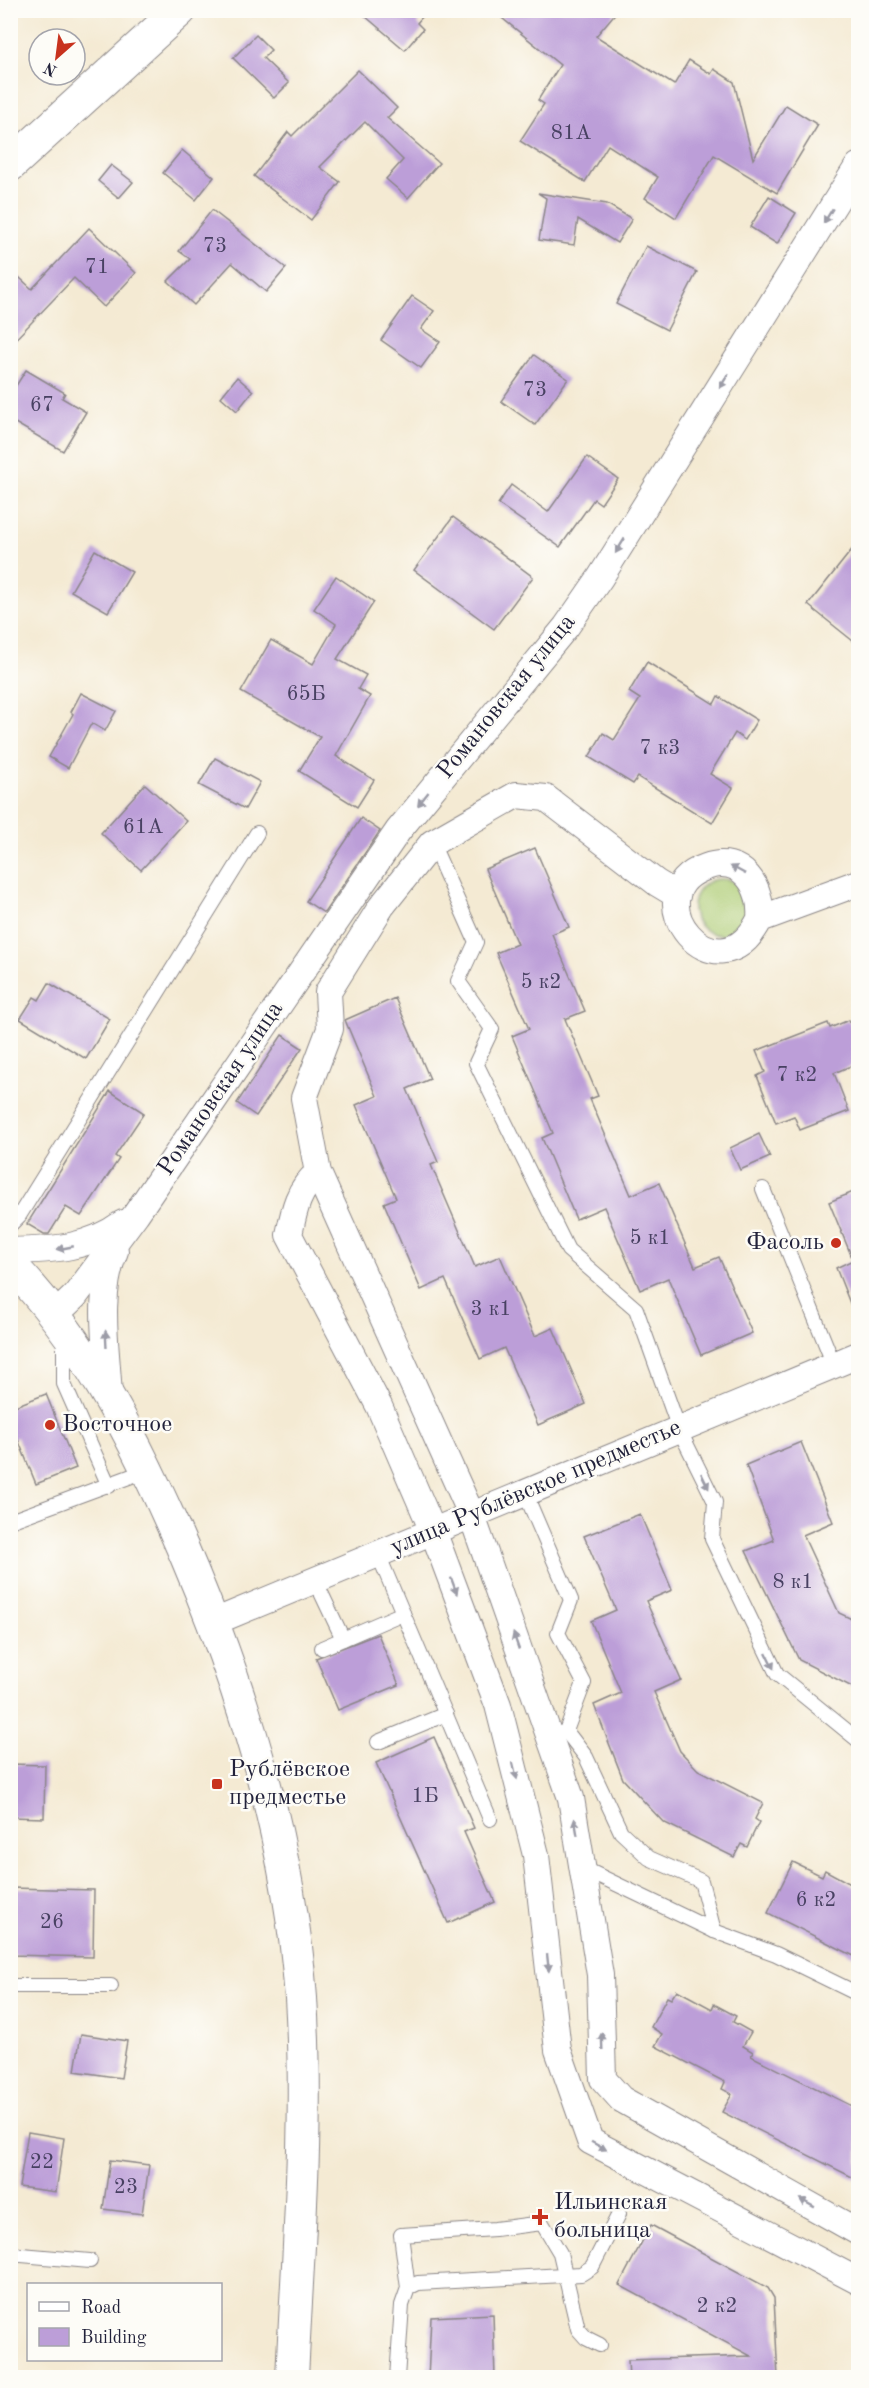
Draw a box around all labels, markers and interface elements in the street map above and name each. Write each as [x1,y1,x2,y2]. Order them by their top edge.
north arrow [27,27,87,87]
text: N [41,58,60,78]
house number: 81А [551,123,591,144]
one-way arrow [822,208,833,224]
house number: 73 [203,236,227,257]
house number: 71 [85,257,109,278]
one-way arrow [719,373,730,390]
house number: 73 [523,380,547,401]
house number: 67 [30,395,54,416]
one-way arrow [615,538,626,554]
street label: Романовская улица [433,610,581,784]
house number: 65Б [286,684,326,705]
house number: 7 к3 [640,738,680,759]
one-way arrow [418,792,430,807]
house number: 61А [123,817,163,838]
one-way arrow [729,865,746,875]
house number: 5 к2 [521,972,561,993]
street label: Романовская улица [154,998,288,1180]
house number: 7 к2 [777,1065,817,1086]
house number: 5 к1 [630,1228,670,1249]
place label: Фасоль [746,1231,824,1255]
marker: Фасоль [829,1236,843,1250]
one-way arrow [55,1244,74,1253]
house number: 3 к1 [471,1299,511,1320]
one-way arrow [102,1329,111,1348]
place label: Восточное [62,1413,172,1437]
street label: улица Рублёвское предместье [387,1416,685,1560]
marker: Восточное [43,1418,57,1432]
one-way arrow [700,1473,709,1490]
house number: 8 к1 [773,1572,813,1593]
one-way arrow [449,1577,459,1595]
one-way arrow [510,1632,520,1650]
one-way arrow [766,1652,775,1669]
place label: Рублёвское предместье [229,1758,350,1810]
one-way arrow [510,1762,520,1780]
marker: Рублёвское предместье [210,1777,224,1791]
house number: 1Б [411,1786,439,1807]
one-way arrow [571,1817,580,1836]
house number: 6 к2 [796,1890,836,1911]
house number: 26 [40,1912,64,1933]
one-way arrow [543,1953,553,1972]
one-way arrow [597,2031,606,2050]
one-way arrow [591,2141,608,2151]
house number: 22 [30,2152,54,2173]
house number: 23 [114,2177,138,2198]
place label: Ильинская больница [554,2191,667,2243]
one-way arrow [799,2198,816,2208]
marker: Ильинская больница [531,2208,549,2226]
legend [27,2283,222,2361]
house number: 2 к2 [697,2296,737,2317]
text: Road [81,2299,121,2317]
text: Building [81,2329,147,2347]

